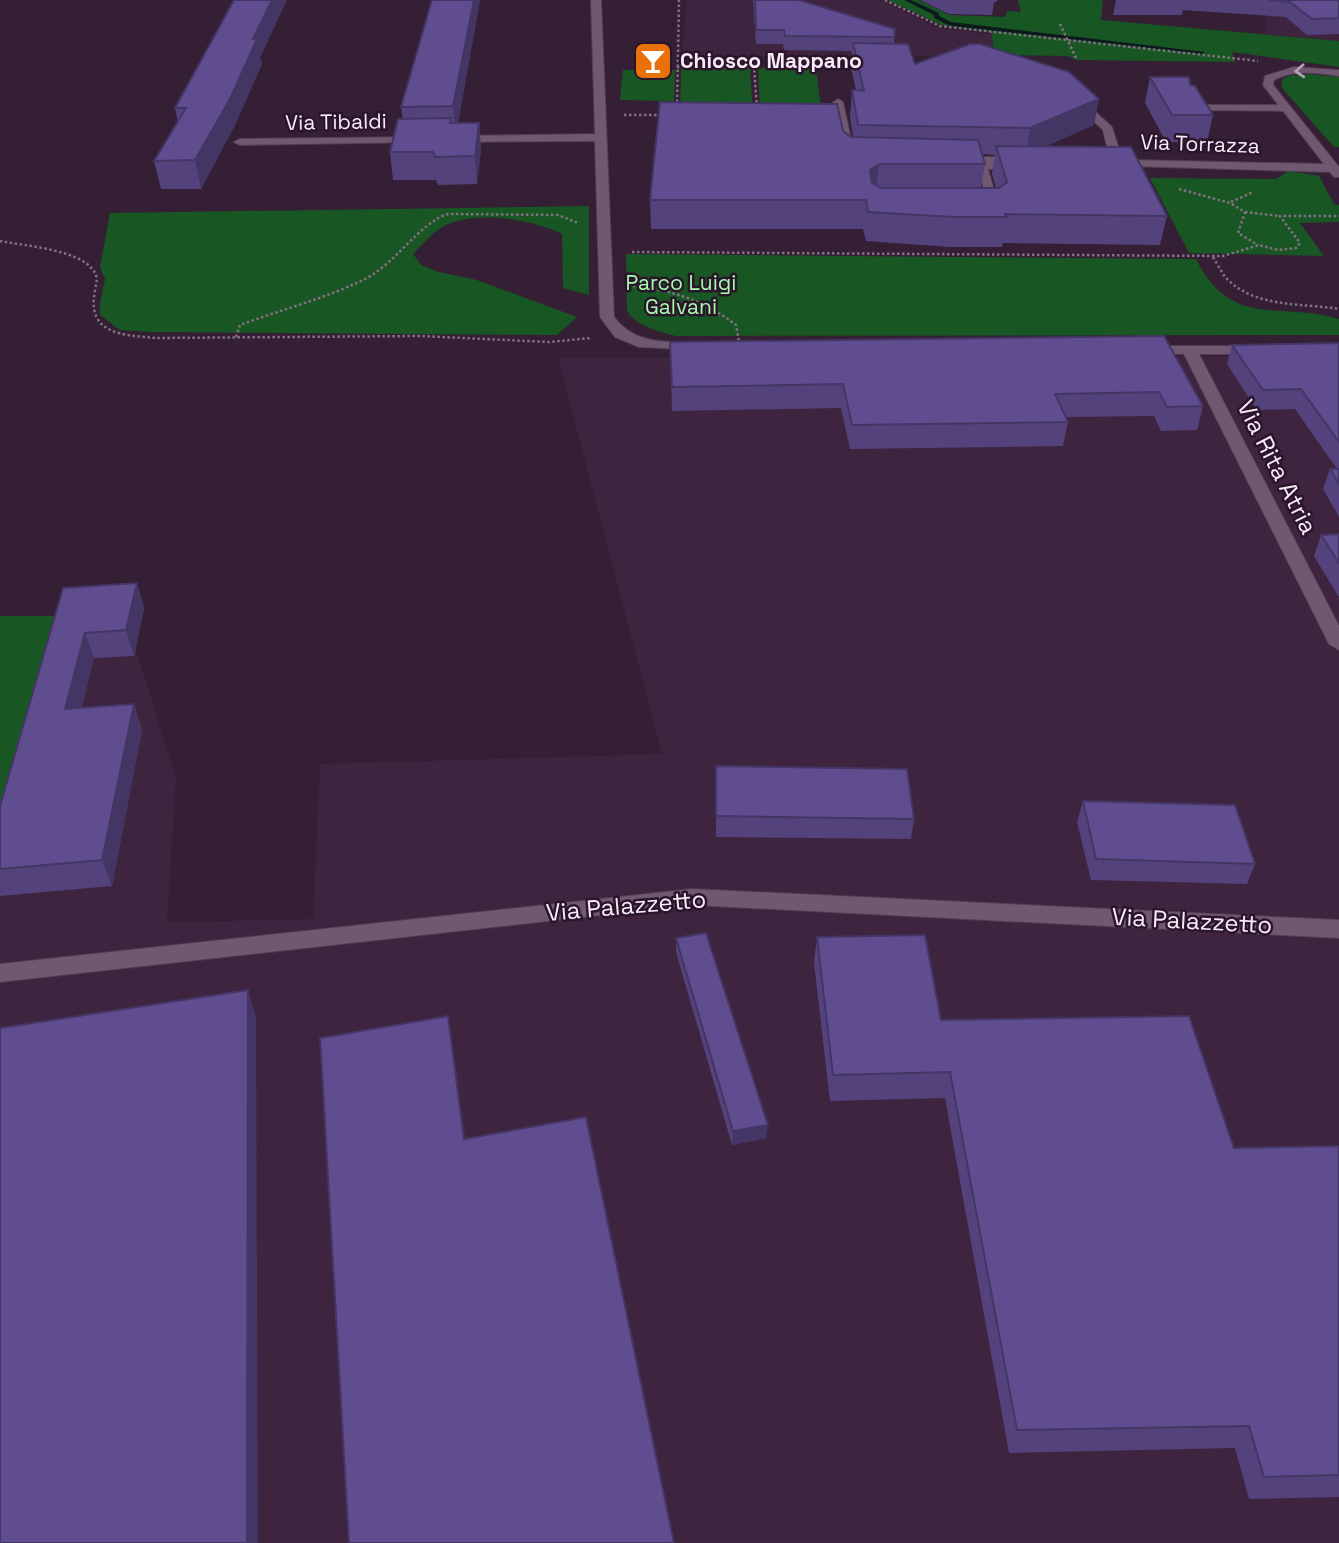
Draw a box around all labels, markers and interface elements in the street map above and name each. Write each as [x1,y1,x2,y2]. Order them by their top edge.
bar icon: Chiosco Mappano [632,40,674,82]
place label: Chiosco Mappano [680,47,862,74]
one-way arrow [1294,63,1305,78]
street label: Via Tibaldi [285,107,387,136]
street label: Via Torrazza [1140,128,1260,159]
park label: Parco Luigi Galvani [626,269,736,320]
street label: Via Rita Atria [1230,394,1325,539]
street label: Via Palazzetto [545,883,707,928]
street label: Via Palazzetto [1111,901,1273,940]

